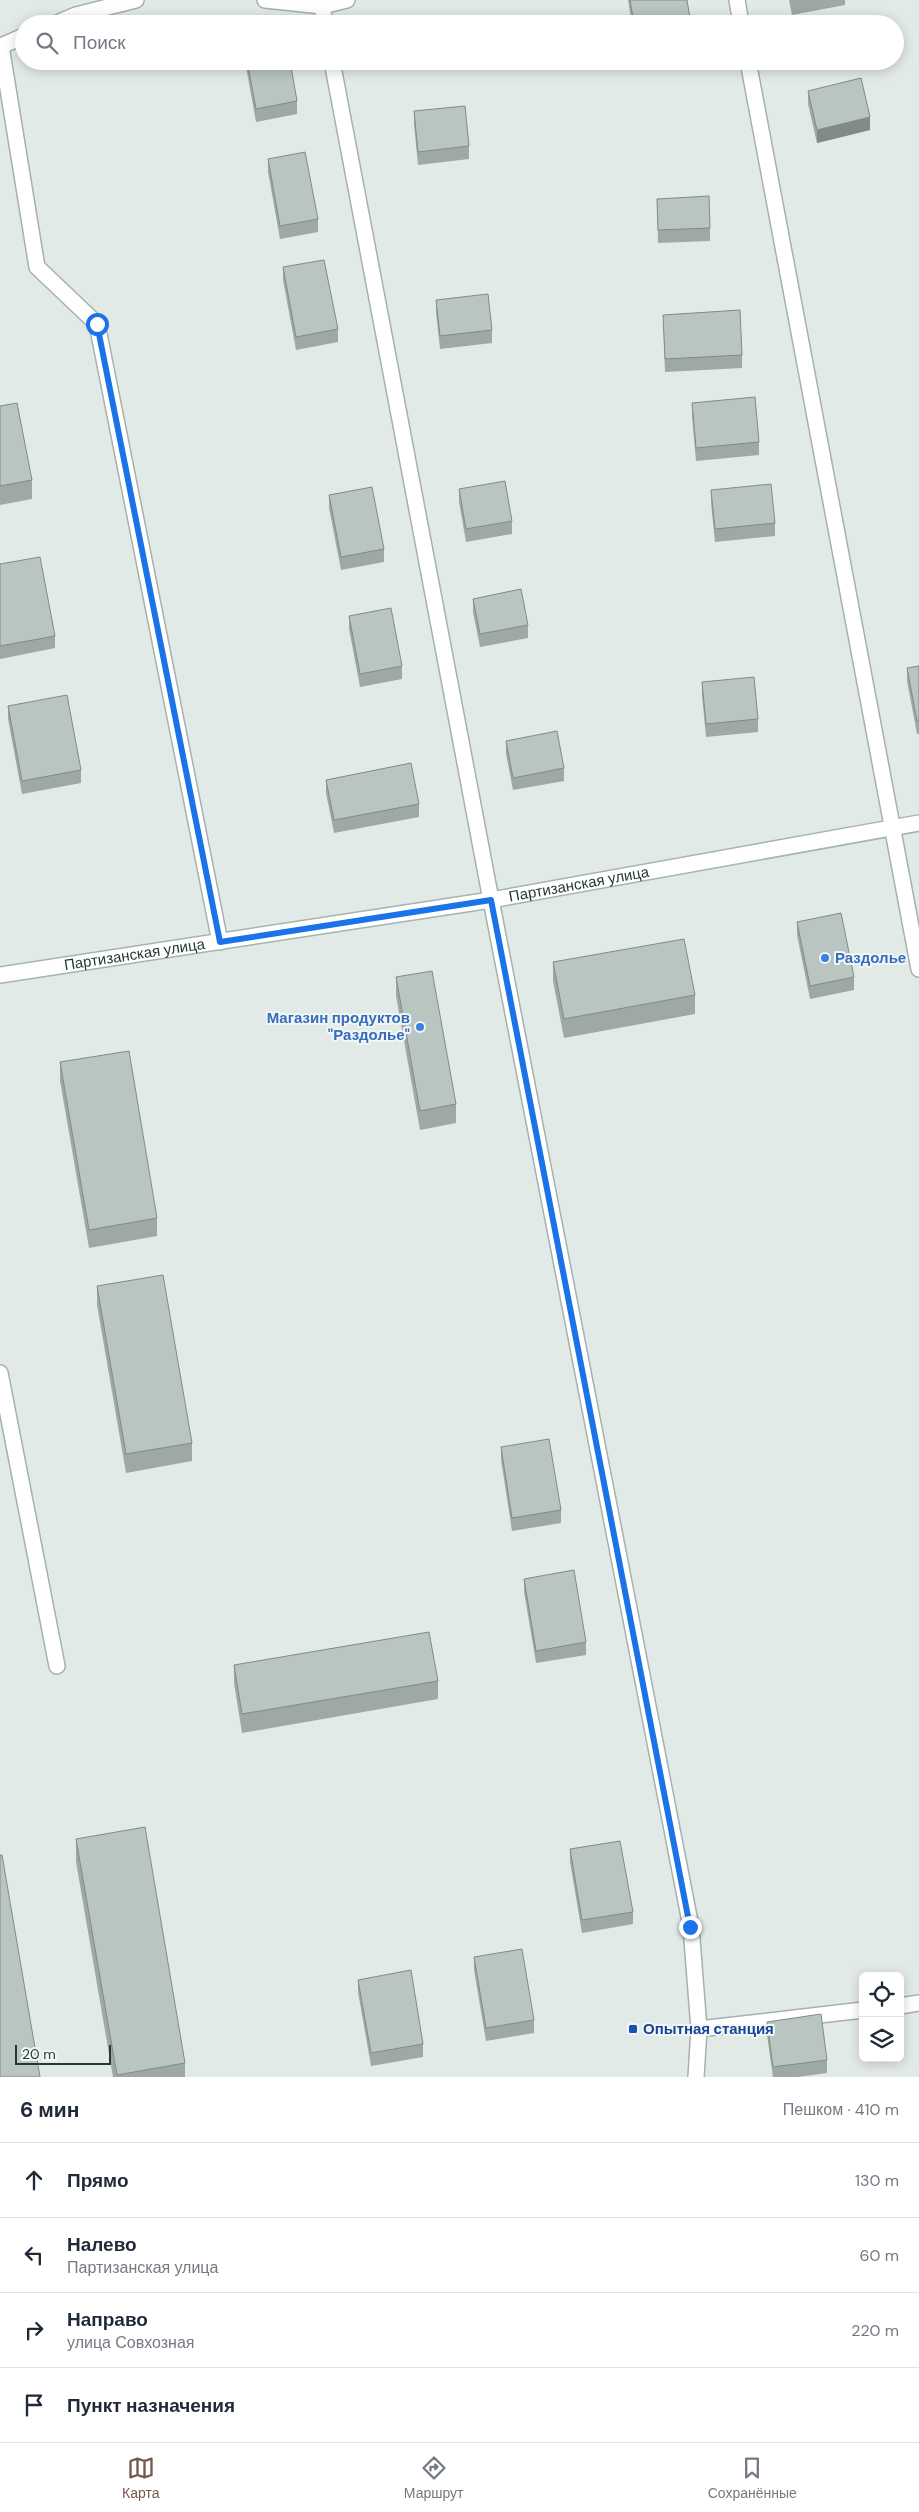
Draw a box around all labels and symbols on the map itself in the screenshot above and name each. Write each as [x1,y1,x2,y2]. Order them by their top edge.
route start [86,313,109,336]
street label: Партизанская улица [507,862,651,907]
street label: Партизанская улица [63,934,207,975]
place label: Раздолье [835,948,906,968]
marker: Раздолье [819,952,831,964]
place label: Магазин продуктов "Раздолье" [267,1008,410,1045]
marker: Магазин продуктов "Раздолье" [414,1021,426,1033]
route end [679,1916,702,1939]
place label: Опытная станция [643,2019,774,2039]
marker: Опытная станция [627,2023,639,2035]
scale bar [15,2042,111,2065]

